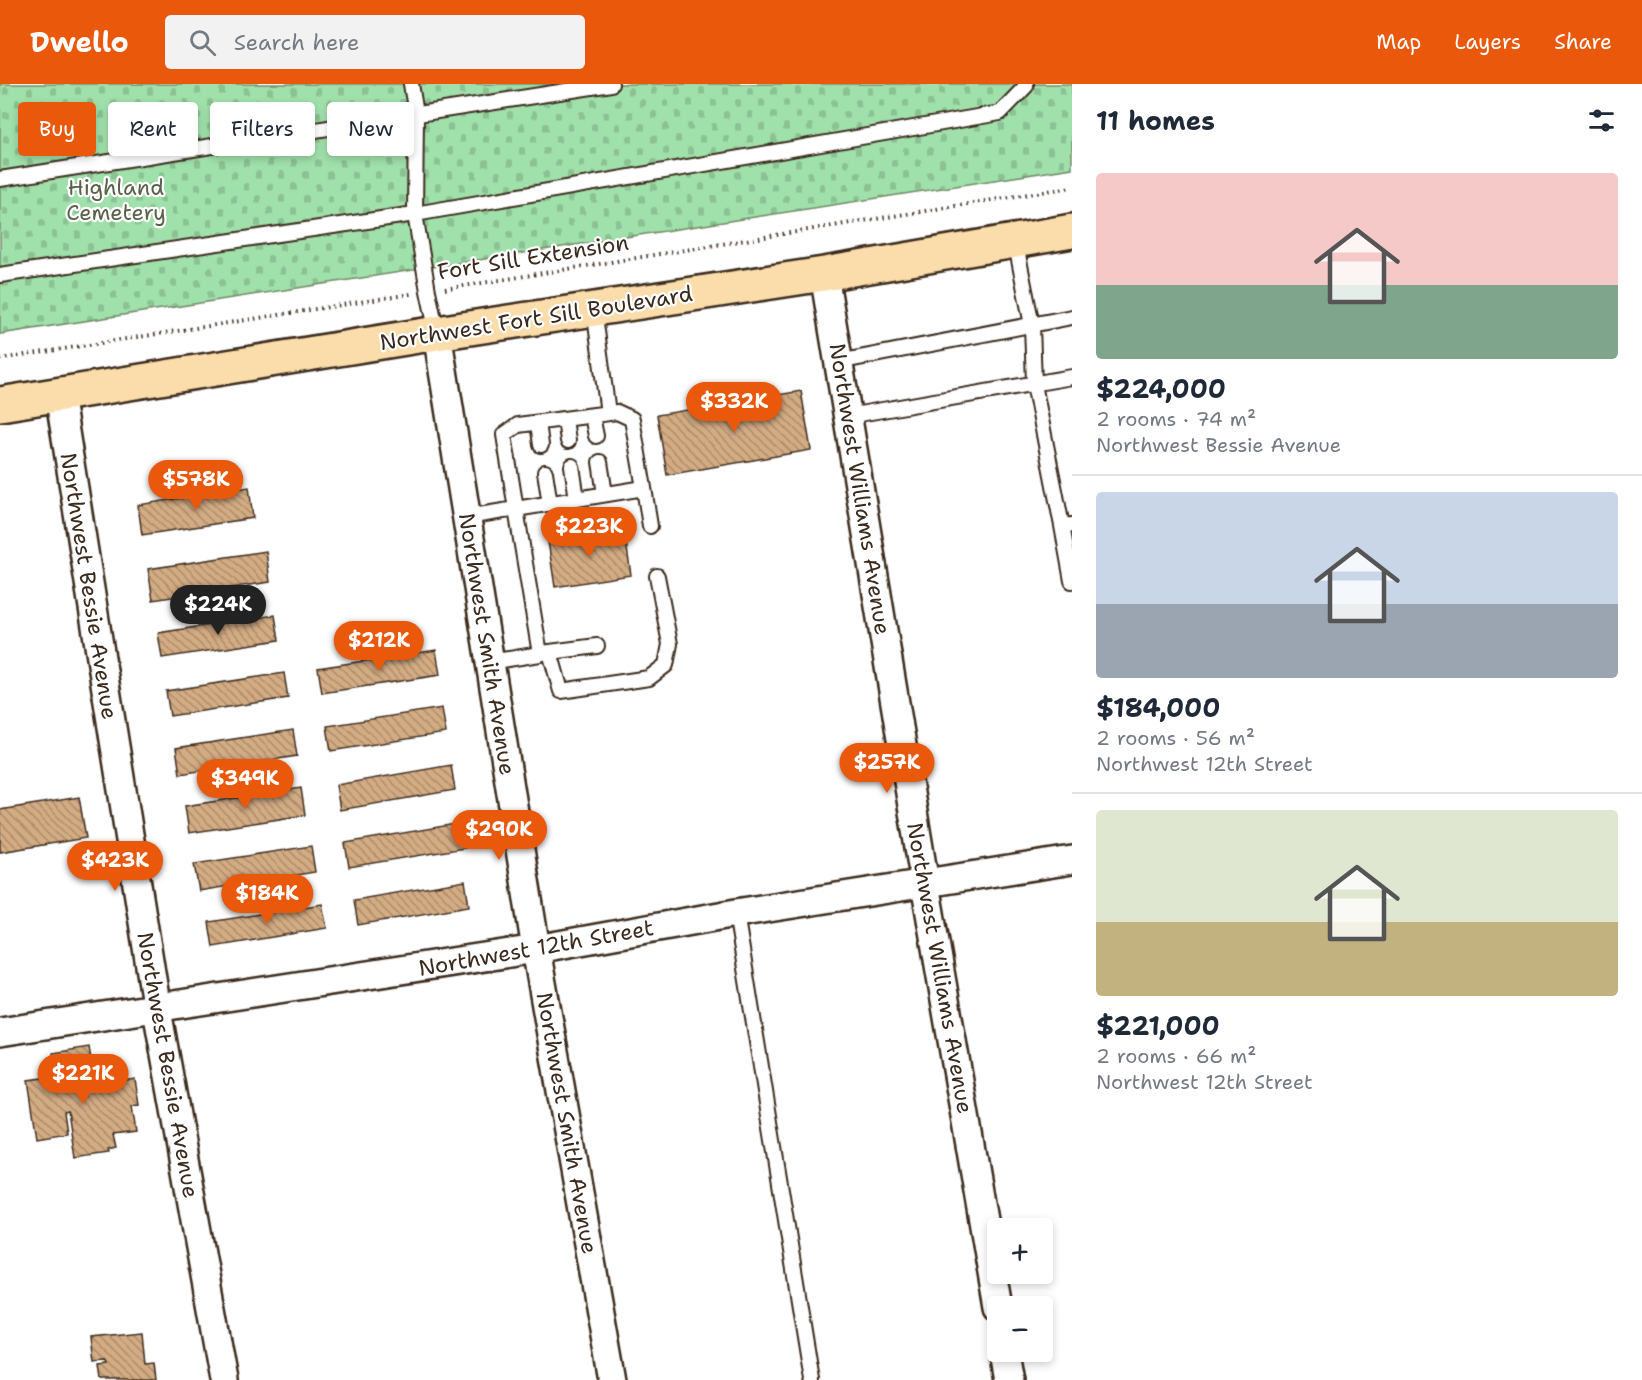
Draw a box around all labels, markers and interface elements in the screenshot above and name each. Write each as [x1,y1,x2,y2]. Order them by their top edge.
search box [165,15,585,69]
text: Dwello [30,23,129,61]
icon: search [186,26,219,59]
text: Search here [234,28,360,57]
text: Map [1376,28,1421,56]
text: Layers [1454,28,1521,56]
text: Share [1554,28,1612,56]
chip: Buy [18,102,96,156]
chip: Rent [108,102,198,156]
chip: Filters [210,102,315,156]
chip: New [327,102,414,156]
text: 11 homes [1096,103,1215,138]
icon: filters [1585,104,1618,137]
park label: Highland Cemetery [66,173,166,227]
icon: home [1303,212,1411,320]
street label: Fort Sill Extension [435,228,631,286]
street label: Northwest Fort Sill Boulevard [377,279,695,357]
street label: Northwest Williams Avenue [823,341,897,637]
text: $224,000 [1096,371,1226,406]
pin: $332K [692,382,776,433]
text: $332K [700,388,768,414]
text: 2 rooms · 74 m² [1096,406,1256,432]
text: Northwest Bessie Avenue [1096,432,1341,458]
street label: Northwest Bessie Avenue [54,451,124,721]
pin: $578K [154,460,238,511]
text: $578K [162,466,230,492]
pin: $223K [547,507,631,558]
street label: Northwest Smith Avenue [452,511,522,777]
text: $223K [555,513,623,539]
icon: home [1303,531,1411,639]
pin: $224K [176,585,260,636]
text: $224K [184,591,252,617]
pin: $212K [337,621,421,672]
text: $212K [348,627,410,653]
text: $184,000 [1096,690,1220,725]
text: 2 rooms · 56 m² [1096,725,1255,751]
pin: $257K [845,743,929,794]
text: $257K [853,749,921,775]
text: Northwest 12th Street [1096,751,1313,777]
pin: $349K [203,759,287,810]
text: $349K [211,765,279,791]
pin: $290K [457,810,541,861]
text: $290K [465,816,533,842]
street label: Northwest Williams Avenue [900,820,980,1116]
pin: $423K [73,841,157,892]
text: $423K [81,847,149,873]
icon: home [1303,849,1411,957]
pin: $184K [225,874,309,925]
text: $184K [235,880,299,906]
street label: Northwest 12th Street [416,913,656,983]
street label: Northwest Bessie Avenue [130,930,206,1200]
street label: Northwest Smith Avenue [530,990,604,1256]
text: $221,000 [1096,1008,1220,1043]
text: 2 rooms · 66 m² [1096,1043,1257,1069]
pin: $221K [41,1054,125,1105]
text: $221K [52,1060,114,1086]
text: Northwest 12th Street [1096,1069,1313,1095]
map controls [987,1218,1053,1362]
button: + [987,1218,1053,1284]
button: − [987,1296,1053,1362]

